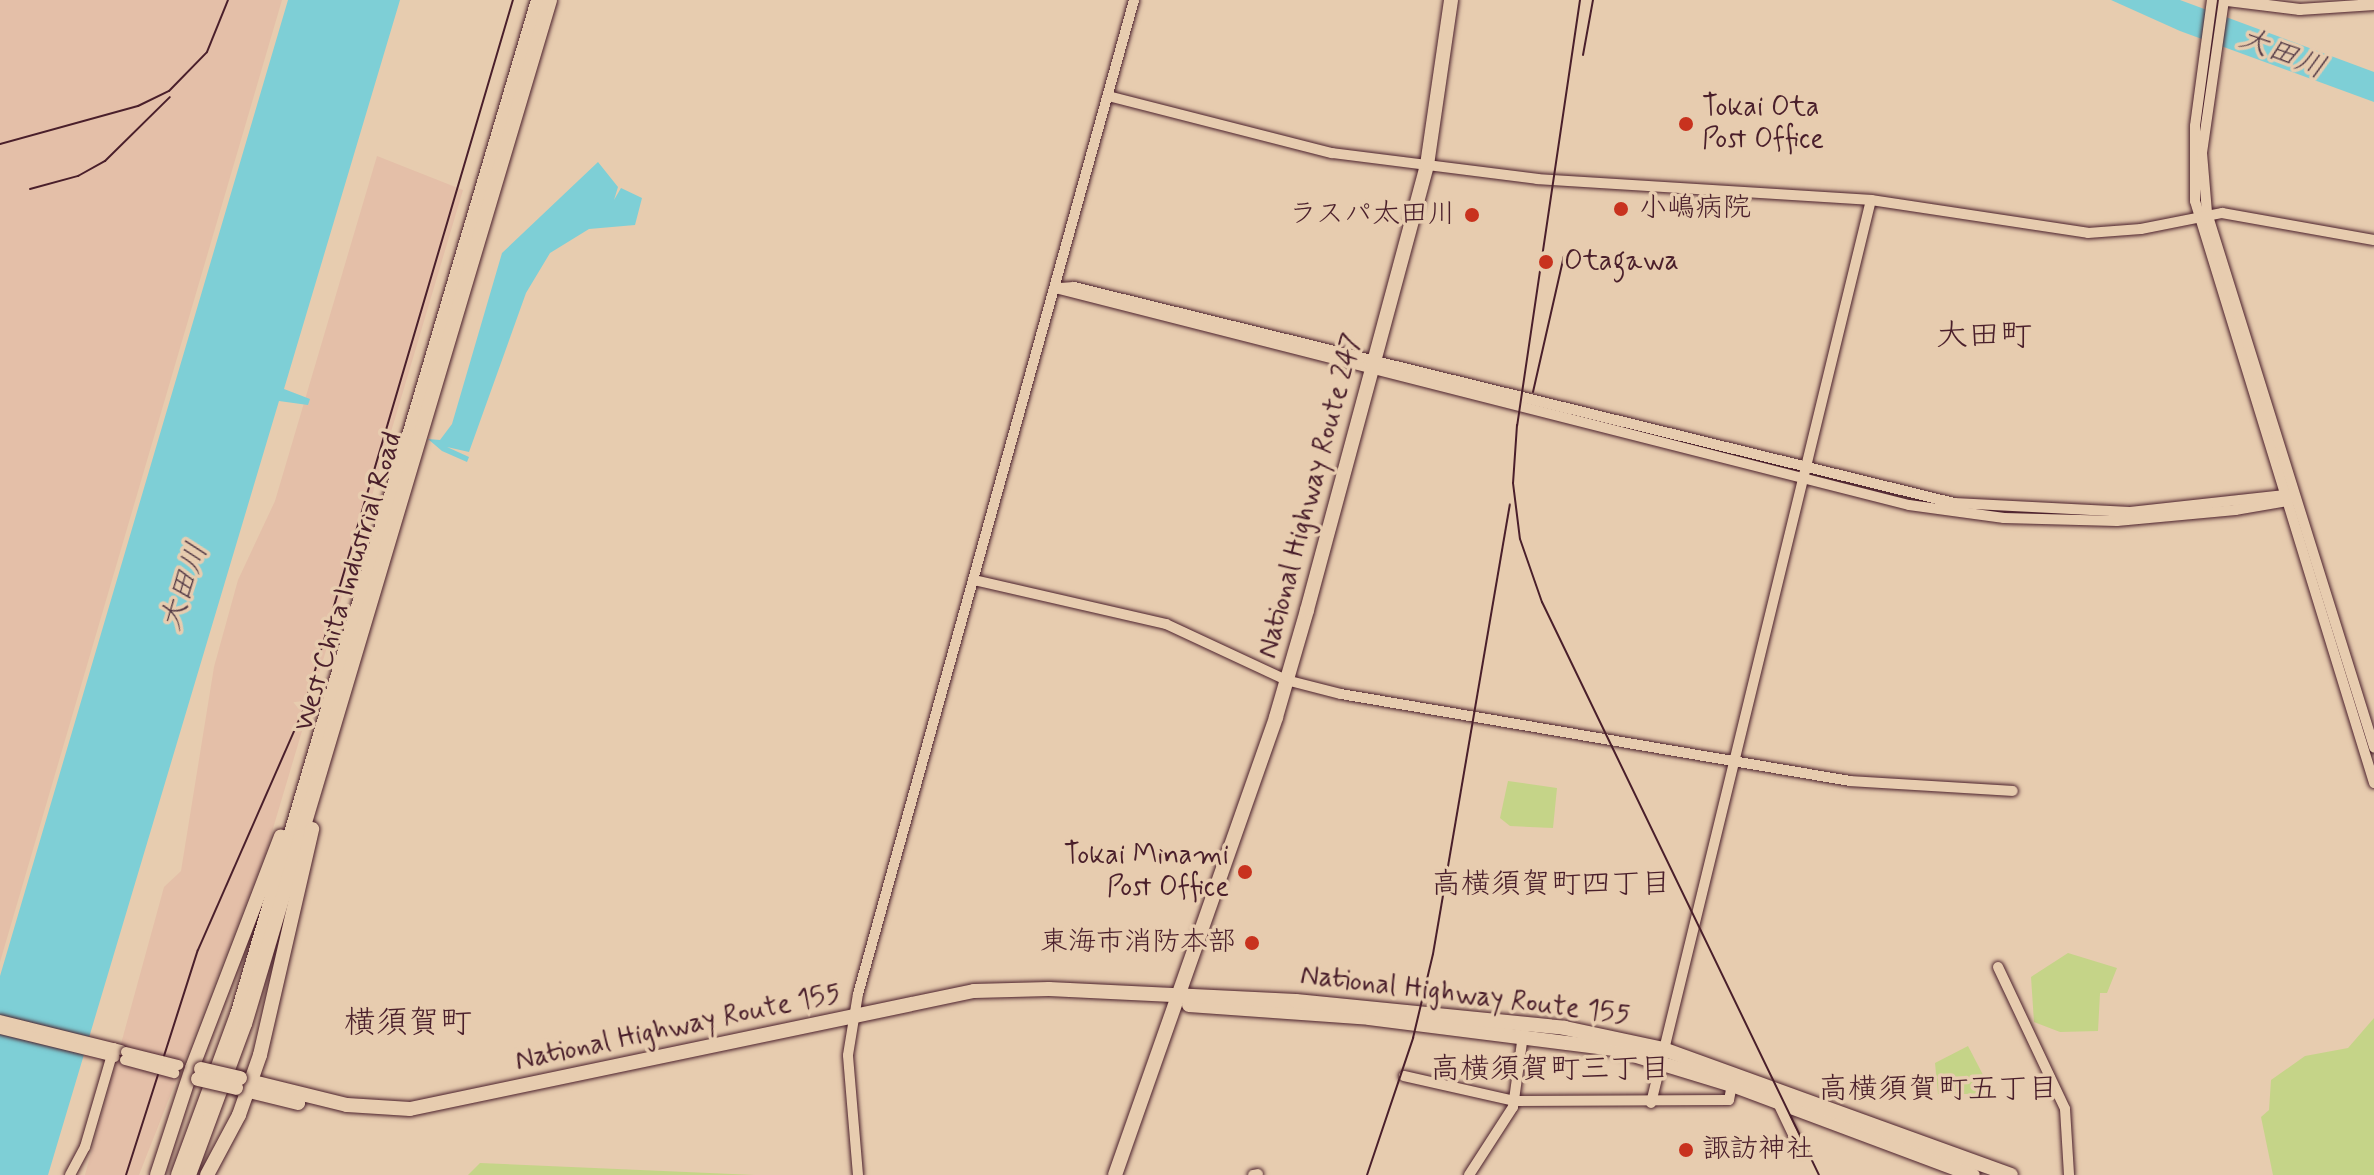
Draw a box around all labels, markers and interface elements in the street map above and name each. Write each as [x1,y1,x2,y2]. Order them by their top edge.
water label: 大田川 [2234,20,2330,88]
place label: Tokai Ota Post Office [1702,91,1824,157]
marker: Tokai Ota Post Office [1677,115,1695,133]
place label: 小嶋病院 [1639,192,1751,226]
place label: ラスパ太田川 [1288,198,1456,232]
marker: 小嶋病院 [1610,198,1632,220]
marker: ラスパ太田川 [1463,206,1481,224]
place label: Otagawa [1564,245,1679,279]
marker: Otagawa [1535,251,1557,273]
district label: 大田町 [1936,317,2032,355]
street label: National Highway Route 247 [1253,335,1369,657]
street label: West Chita Industrial Road [287,427,411,737]
water label: 大田川 [153,539,217,635]
place label: Tokai Minami Post Office [1064,839,1229,905]
marker: Tokai Minami Post Office [1236,863,1254,881]
district label: 高横須賀町四丁目 [1431,867,1671,903]
place label: 東海市消防本部 [1040,926,1236,960]
marker: 東海市消防本部 [1243,934,1261,952]
street label: National Highway Route 155 [1304,960,1626,1032]
street label: National Highway Route 155 [518,978,838,1078]
district label: 横須賀町 [344,1004,472,1042]
district label: 高横須賀町三丁目 [1430,1052,1670,1088]
district label: 高横須賀町五丁目 [1818,1072,2058,1108]
place label: 諏訪神社 [1702,1133,1814,1167]
marker: 諏訪神社 [1677,1141,1695,1159]

